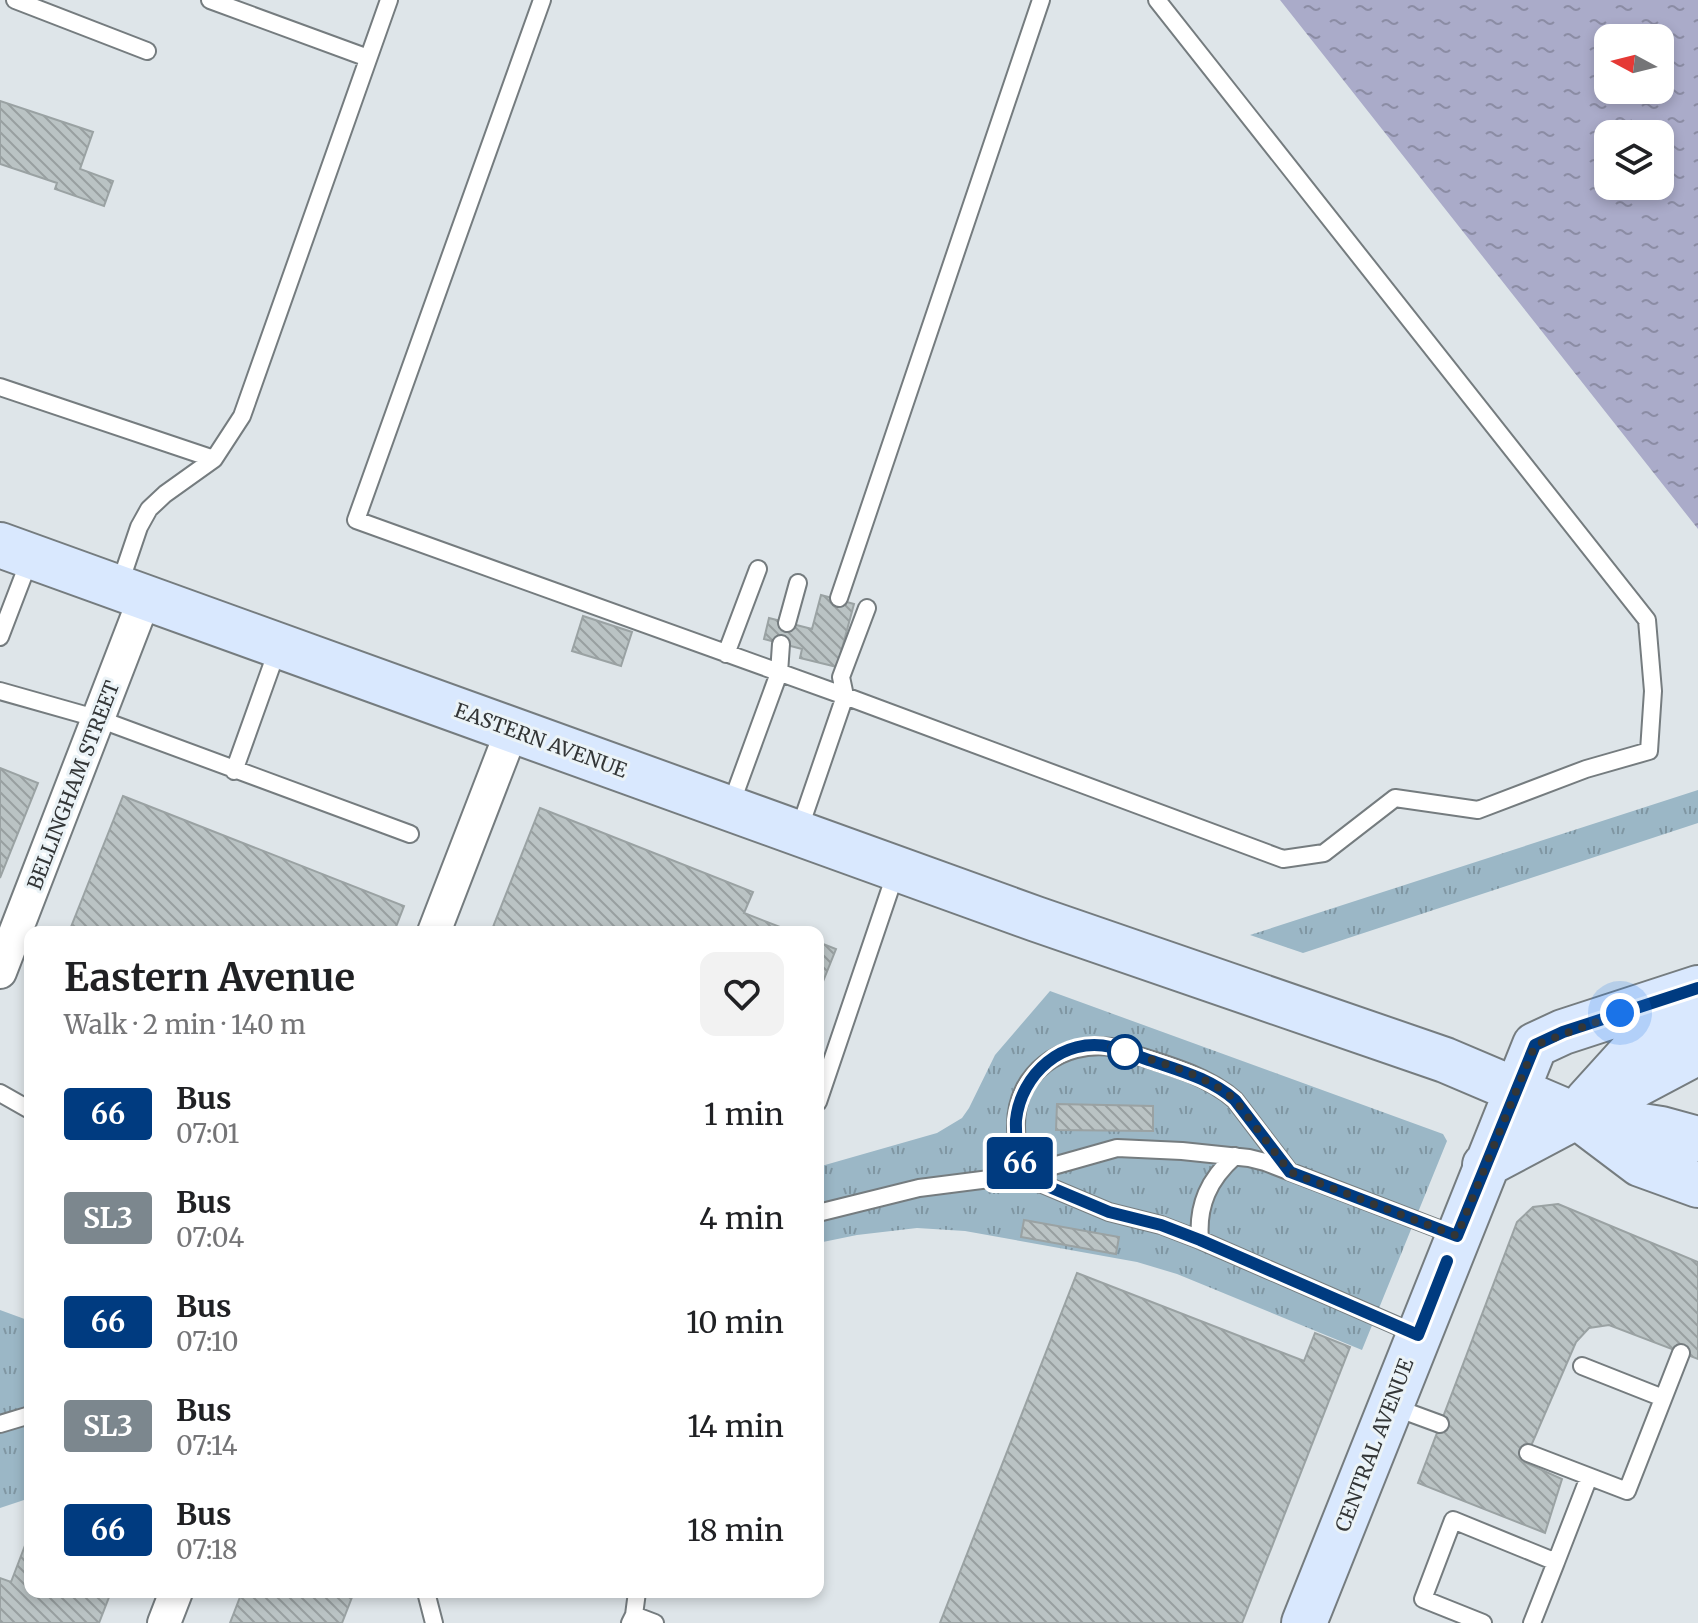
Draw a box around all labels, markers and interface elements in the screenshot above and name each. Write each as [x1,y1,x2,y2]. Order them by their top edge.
north arrow [1594,24,1674,104]
map controls [1594,24,1674,200]
button: layers [1594,120,1674,200]
street label: BELLINGHAM STREET [22,677,124,893]
street label: EASTERN AVENUE [451,697,631,783]
button: heart [700,952,784,1036]
text: Eastern Avenue [64,954,355,1001]
your location [1600,993,1640,1033]
text: Walk · 2 min · 140 m [64,1008,306,1041]
unlabelled marker [1108,1035,1142,1069]
text: Bus [176,1079,232,1117]
text: 1 min [704,1095,784,1133]
text: 66 [91,1096,125,1132]
text: 07:01 [176,1117,239,1150]
line badge: 66 [984,1137,1056,1189]
text: 66 [1003,1145,1037,1181]
text: Bus [176,1183,232,1221]
text: 4 min [699,1199,784,1237]
text: SL3 [83,1200,133,1236]
text: 07:04 [176,1221,244,1254]
text: Bus [176,1287,232,1325]
text: 10 min [686,1303,784,1341]
text: 66 [91,1304,125,1340]
text: 07:10 [176,1325,238,1358]
street label: CENTRAL AVENUE [1329,1355,1419,1535]
text: Bus [176,1391,232,1429]
text: 14 min [687,1407,784,1445]
text: SL3 [83,1408,133,1444]
text: 07:14 [176,1429,237,1462]
text: Bus [176,1495,232,1533]
text: 18 min [687,1511,784,1549]
text: 66 [91,1512,125,1548]
text: 07:18 [176,1533,238,1566]

